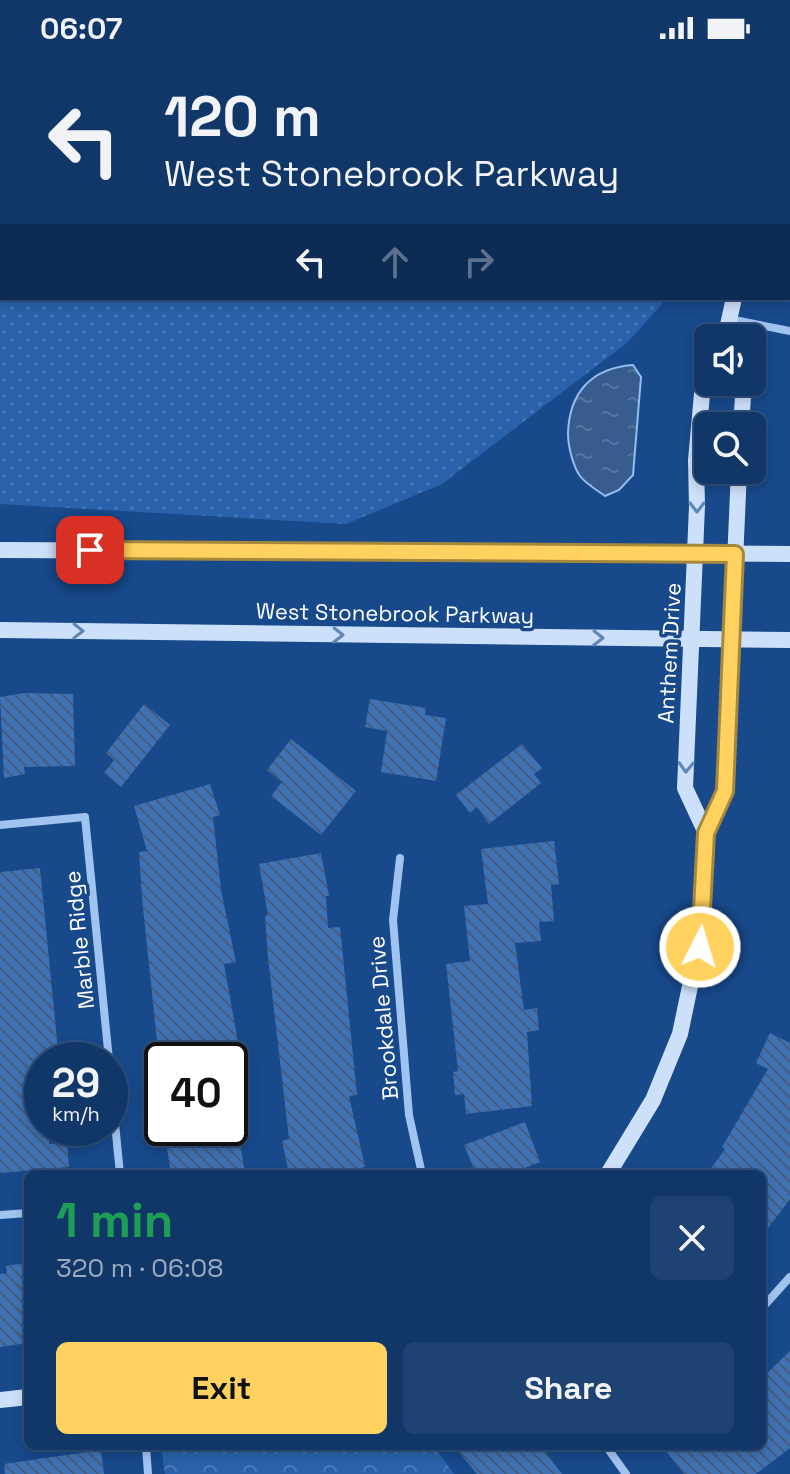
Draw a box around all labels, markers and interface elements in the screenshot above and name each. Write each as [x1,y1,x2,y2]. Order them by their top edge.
text: 06:07 [40,9,122,48]
text: 120 m [164,81,321,152]
icon: left [32,88,136,192]
text: West Stonebrook Parkway [164,151,619,197]
icon: left [289,240,333,284]
icon: ahead [373,240,417,284]
icon: right [457,240,501,284]
map controls [694,324,766,484]
button: sound [694,324,766,396]
button: search [694,412,766,484]
one-way arrow [688,501,706,514]
pin [56,516,124,584]
icon: arrive [68,528,112,572]
street label: Anthem Drive [651,582,687,724]
street label: West Stonebrook Parkway [256,597,534,629]
one-way arrow [72,622,85,640]
one-way arrow [332,626,345,643]
one-way arrow [592,629,605,647]
one-way arrow [678,761,695,774]
street label: Marble Ridge [58,870,100,1010]
position arrow [658,905,742,989]
street label: Brookdale Drive [362,935,404,1101]
speed limit sign: 40 [144,1042,248,1146]
text: 29 [52,1058,100,1109]
text: km/h [52,1101,100,1127]
text: 1 min [56,1190,173,1251]
button: close [650,1196,734,1280]
text: 320 m · 06:08 [56,1251,223,1285]
button: Exit [56,1342,387,1434]
button: Share [403,1342,734,1434]

